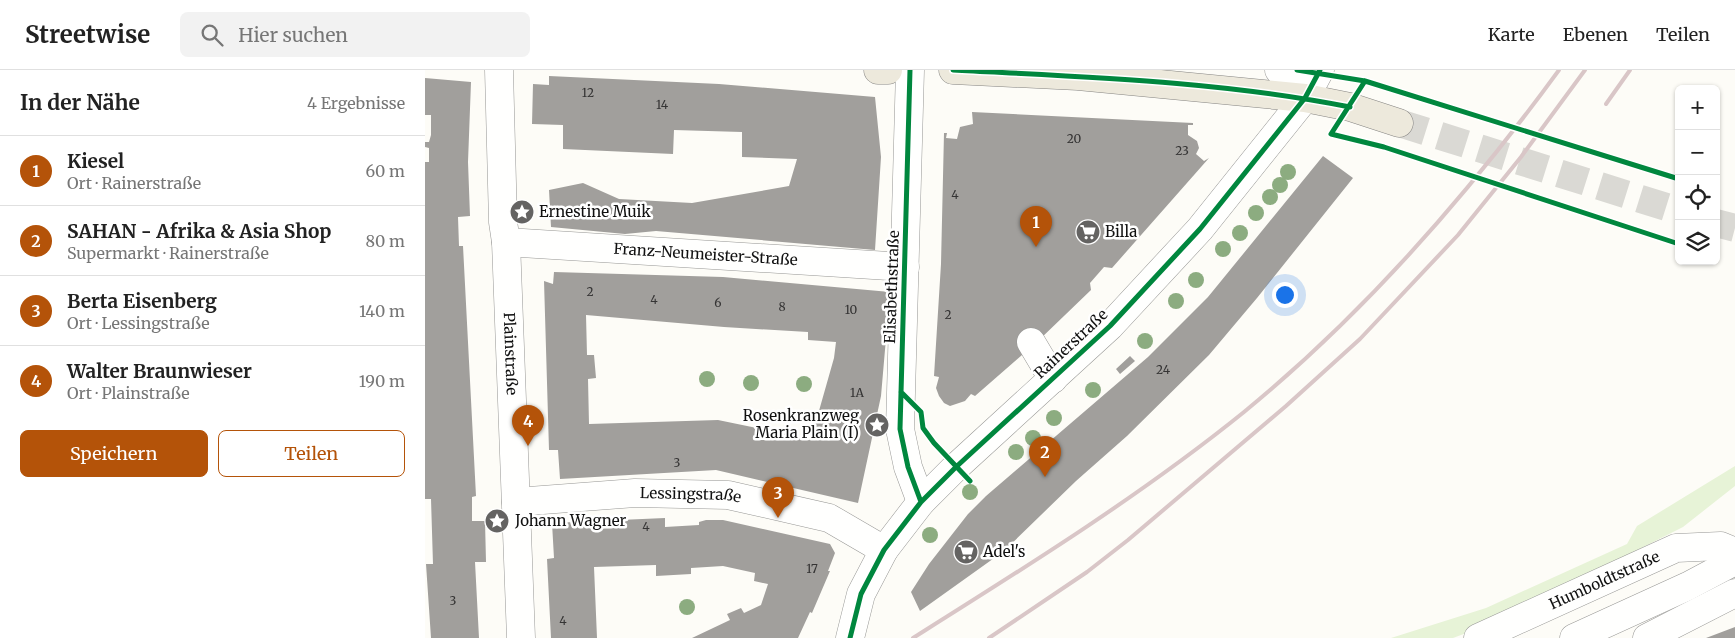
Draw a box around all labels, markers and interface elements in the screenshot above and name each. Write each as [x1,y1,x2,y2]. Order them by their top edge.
search box [180,12,530,57]
text: Streetwise [25,19,150,50]
icon: search [198,21,226,49]
text: Hier suchen [238,23,348,47]
text: Karte [1488,23,1535,46]
text: Ebenen [1563,23,1628,46]
text: Teilen [1656,23,1710,46]
house number: 12 [582,85,594,100]
map controls [1675,85,1720,265]
button: + [1675,85,1720,130]
text: In der Nähe [20,89,140,116]
text: 4 Ergebnisse [307,93,405,113]
house number: 14 [656,97,669,112]
button: − [1675,130,1720,175]
house number: 20 [1067,131,1082,146]
house number: 23 [1175,143,1189,158]
text: Kiesel [67,149,124,173]
text: 1 [32,161,40,181]
text: 60 m [365,161,405,181]
text: Ort · Rainerstraße [67,173,201,193]
button: locate [1675,175,1720,220]
house number: 4 [951,187,959,202]
place icon: Ernestine Muik [509,199,535,225]
place label: Ernestine Muik [539,202,651,221]
pin: 1 [1020,206,1052,247]
text: SAHAN - Afrika & Asia Shop [67,219,331,243]
supermarket icon: Billa [1075,219,1101,245]
button: layers [1675,220,1720,265]
place label: Billa [1105,222,1137,241]
street label: Elisabethstraße [880,230,903,344]
text: 2 [31,231,41,251]
text: 80 m [366,231,405,251]
street label: Franz-Neumeister-Straße [613,239,798,269]
text: Supermarkt · Rainerstraße [67,243,269,263]
your location [1272,282,1298,308]
house number: 2 [586,284,594,299]
text: Berta Eisenberg [67,289,217,313]
house number: 4 [650,292,658,307]
house number: 6 [714,295,722,310]
house number: 8 [778,299,786,314]
text: 3 [31,301,41,321]
text: 140 m [359,301,405,321]
house number: 10 [845,302,858,317]
street label: Rainerstraße [1030,305,1111,382]
house number: 2 [944,307,952,322]
street label: Plainstraße [500,312,522,396]
text: Ort · Lessingstraße [67,313,210,333]
text: Walter Braunwieser [67,359,252,383]
house number: 24 [1156,362,1171,377]
text: 4 [31,371,41,391]
text: 190 m [359,371,405,391]
text: Ort · Plainstraße [67,383,190,403]
house number: 1A [850,385,865,400]
pin: 4 [512,405,544,446]
place label: Rosenkranzweg Maria Plain (I) [743,406,859,442]
place icon: Rosenkranzweg Maria Plain (I) [864,412,890,438]
button: Speichern [20,430,208,477]
button: Teilen [218,430,405,477]
pin: 2 [1029,436,1061,477]
house number: 3 [674,455,681,470]
pin: 3 [762,477,794,518]
street label: Lessingstraße [640,483,743,507]
place icon: Johann Wagner [484,508,510,534]
place label: Johann Wagner [514,511,627,530]
house number: 4 [642,519,650,534]
supermarket icon: Adel's [953,539,979,565]
place label: Adel's [982,542,1025,561]
street label: Humboldtstraße [1546,547,1663,613]
house number: 17 [806,561,818,576]
house number: 3 [450,593,457,608]
house number: 4 [559,613,567,628]

